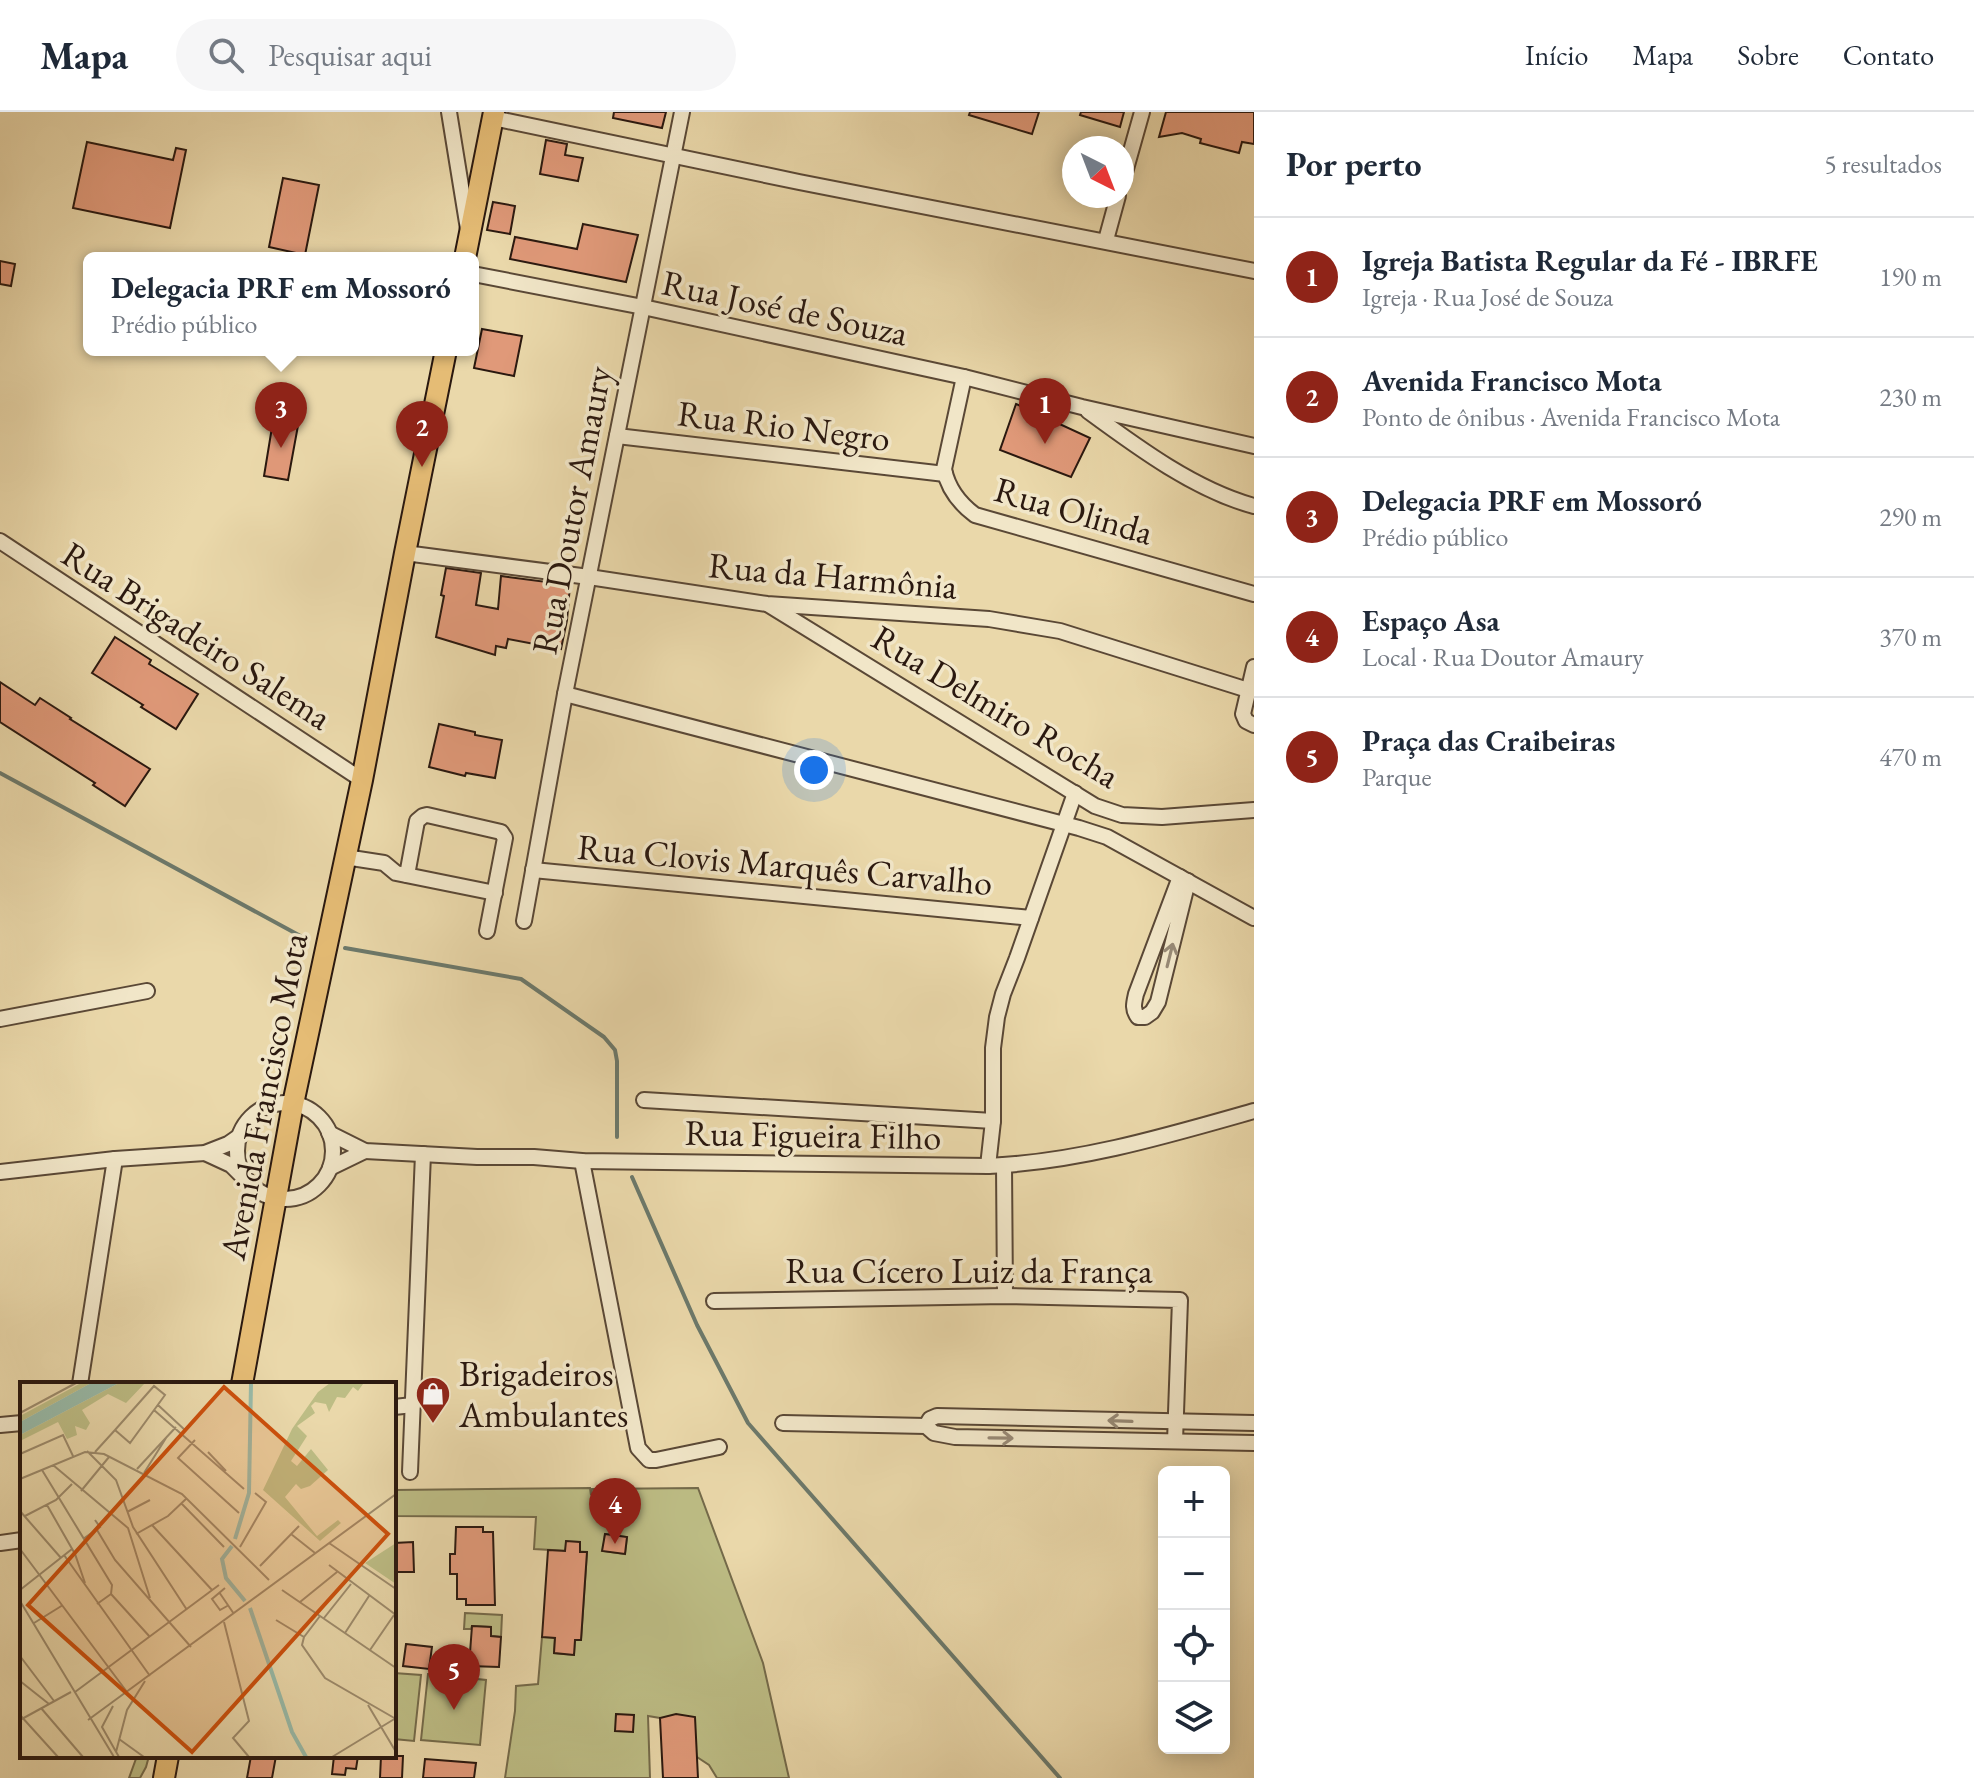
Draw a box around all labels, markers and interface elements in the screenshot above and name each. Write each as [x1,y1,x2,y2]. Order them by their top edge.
search box [176,19,736,91]
text: Mapa [40,31,128,80]
icon: search [204,33,248,77]
text: Pesquisar aqui [268,36,432,75]
text: Início [1525,37,1588,73]
text: Mapa [1632,37,1693,73]
text: Sobre [1737,37,1799,73]
text: Contato [1843,37,1934,73]
north arrow [1062,136,1134,208]
text: Por perto [1286,142,1422,186]
text: 5 resultados [1824,147,1942,181]
text: Igreja Batista Regular da Fé - IBRFE [1362,241,1818,280]
popup [83,252,479,356]
street label: Rua José de Souza [658,259,913,357]
text: 1 [1305,260,1319,294]
text: 190 m [1879,260,1942,294]
text: Delegacia PRF em Mossoró [111,268,451,307]
text: Igreja · Rua José de Souza [1362,280,1613,314]
text: Prédio público [111,307,257,341]
text: Avenida Francisco Mota [1362,361,1662,400]
street label: Rua Doutor Amaury [521,362,623,658]
pin: 1 [1019,378,1071,444]
text: 2 [1305,380,1319,414]
text: 230 m [1879,380,1942,414]
pin: 3 [255,382,307,448]
street label: Rua Rio Negro [675,389,893,462]
text: Ponto de ônibus · Avenida Francisco Mota [1362,400,1780,434]
pin: 2 [396,401,448,467]
street label: Rua Olinda [989,465,1159,556]
text: Delegacia PRF em Mossoró [1362,481,1702,520]
text: 3 [1305,500,1319,534]
text: 290 m [1879,500,1942,534]
text: Prédio público [1362,520,1508,554]
street label: Rua Brigadeiro Salema [53,531,341,741]
street label: Rua da Harmônia [707,541,960,610]
text: Espaço Asa [1362,601,1500,640]
street label: Rua Delmiro Rocha [863,614,1129,799]
text: 4 [1305,620,1319,654]
text: 370 m [1879,620,1942,654]
text: Local · Rua Doutor Amaury [1362,640,1644,674]
text: Praça das Craibeiras [1362,721,1615,760]
text: 5 [1305,740,1319,774]
text: 470 m [1879,740,1942,774]
your location [794,750,834,790]
text: Parque [1362,760,1432,794]
street label: Rua Clovis Marquês Carvalho [576,823,994,906]
street label: Avenida Francisco Mota [209,928,318,1265]
one-way arrow [1163,943,1178,968]
street label: Rua Figueira Filho [684,1109,942,1160]
street label: Rua Cícero Luiz da França [785,1247,1153,1294]
place label: Brigadeiros Ambulantes [458,1350,628,1438]
shop icon: Brigadeiros Ambulantes [414,1375,452,1425]
inset map [20,1382,396,1758]
one-way arrow [1107,1413,1134,1429]
one-way arrow [987,1430,1014,1446]
map controls [1158,1466,1230,1754]
button: + [1158,1466,1230,1538]
pin: 4 [589,1478,641,1544]
button: − [1158,1538,1230,1610]
button: locate [1158,1610,1230,1682]
pin: 5 [428,1644,480,1710]
button: layers [1158,1682,1230,1754]

